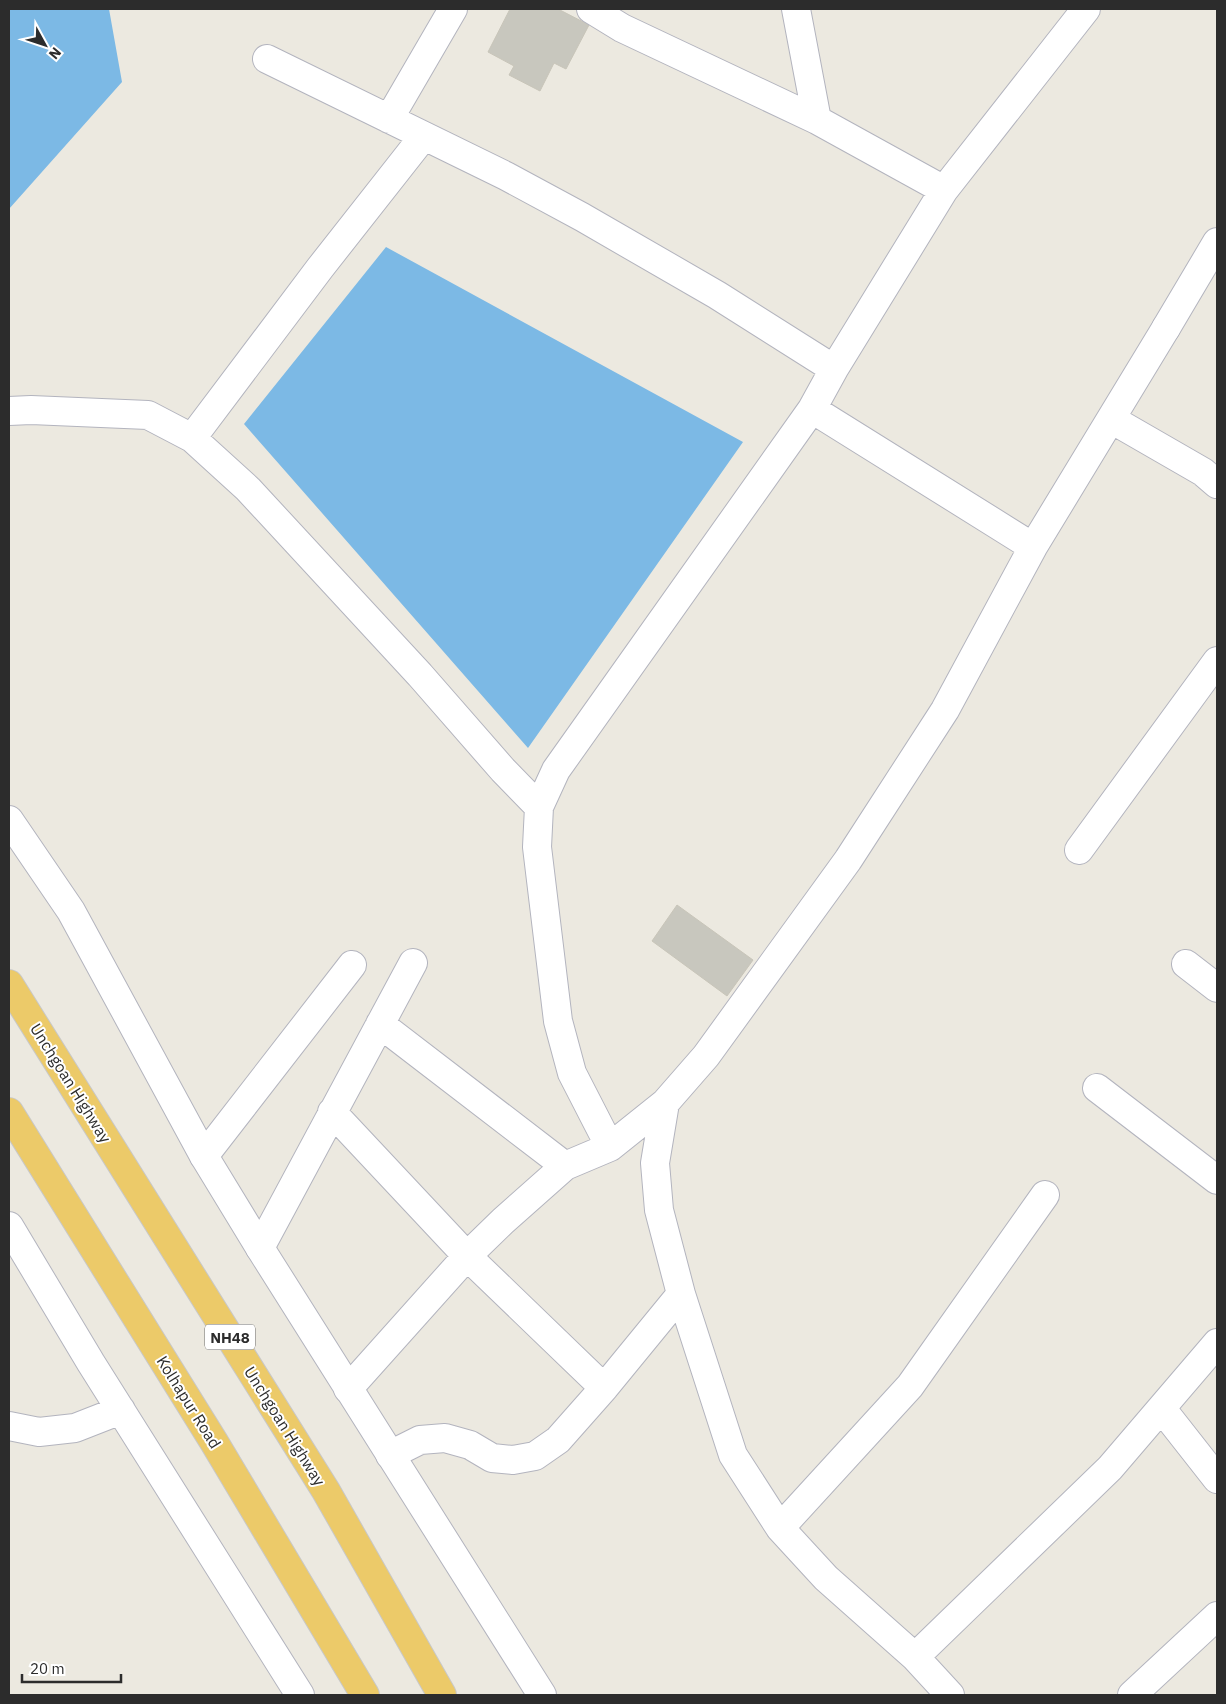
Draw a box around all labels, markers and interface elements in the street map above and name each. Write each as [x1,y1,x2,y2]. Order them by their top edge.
north arrow [20,20,70,70]
text: N [45,44,65,63]
street label: Unchgoan Highway [26,1020,116,1146]
road number: NH48 [205,1324,255,1350]
street label: Kolhapur Road [153,1352,225,1452]
street label: Unchgoan Highway [240,1363,330,1489]
scale bar [22,1652,121,1684]
text: 20 m [30,1659,65,1678]

